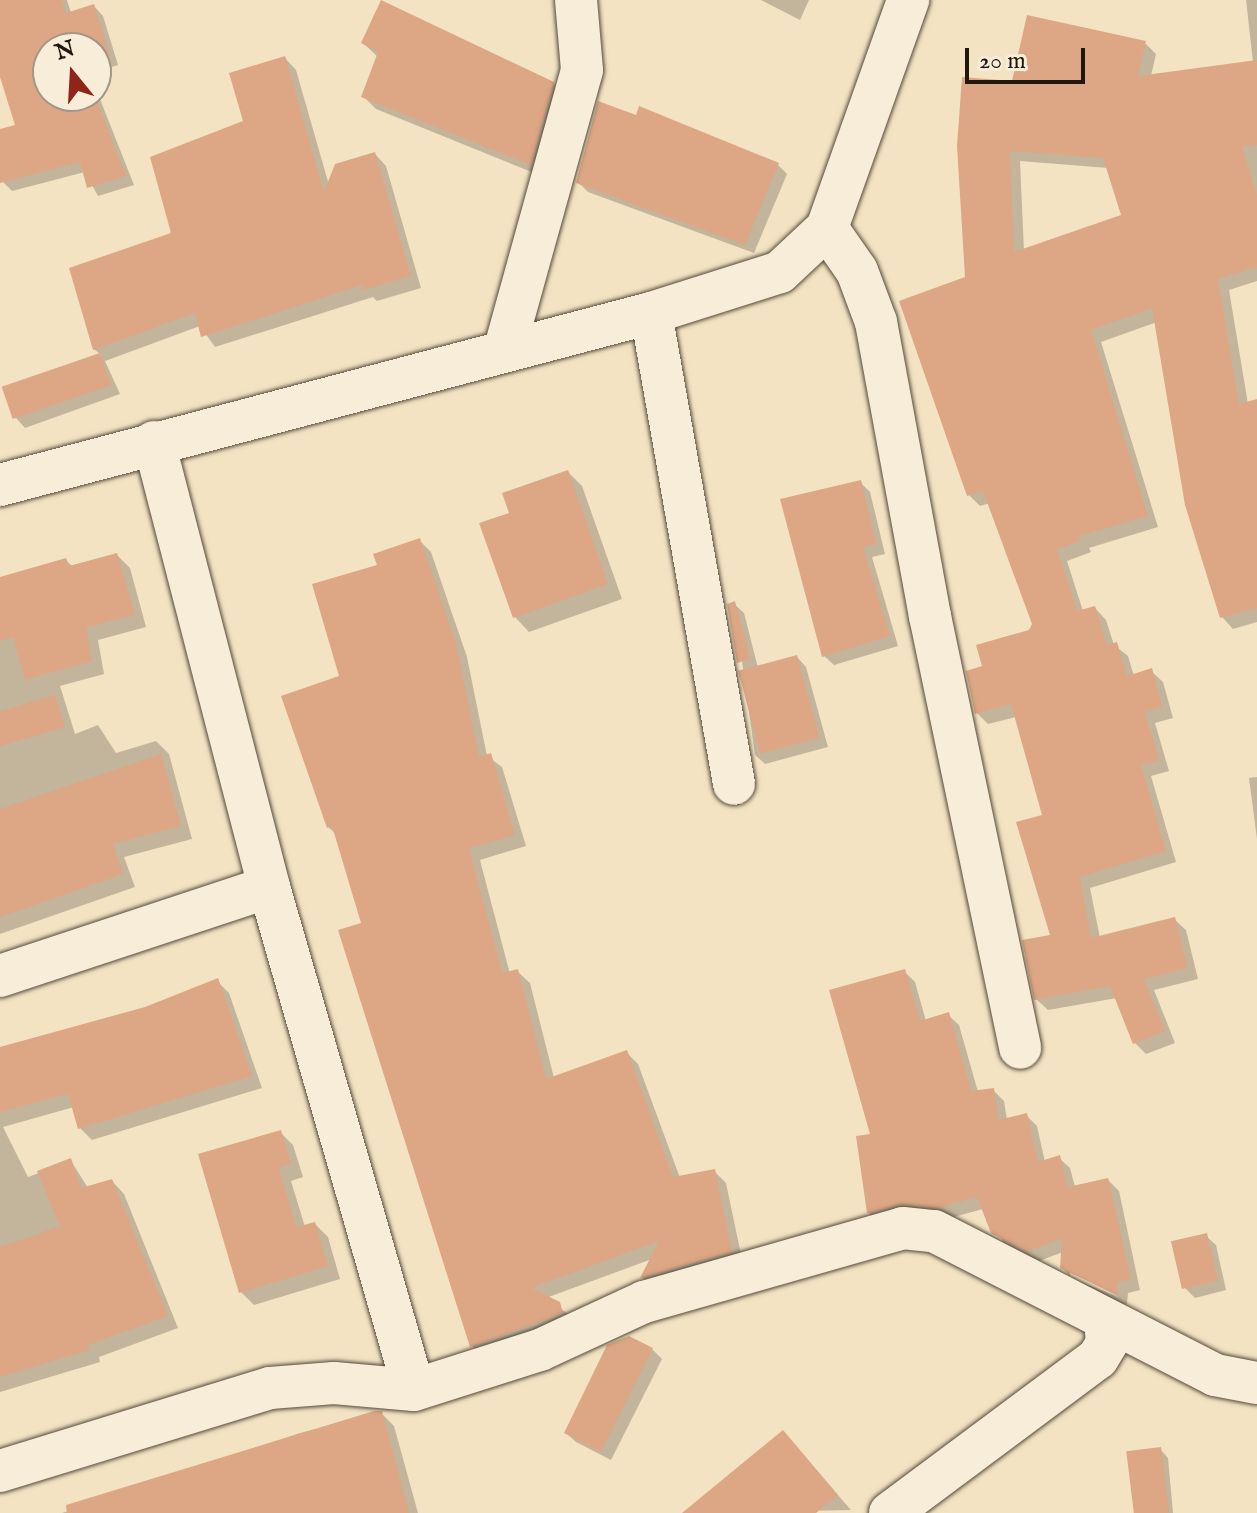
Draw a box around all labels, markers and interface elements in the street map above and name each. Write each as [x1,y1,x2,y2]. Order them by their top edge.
north arrow [32,32,112,112]
scale bar [969,32,1089,82]
text: N [52,35,79,67]
text: 20 m [979,46,1026,77]

